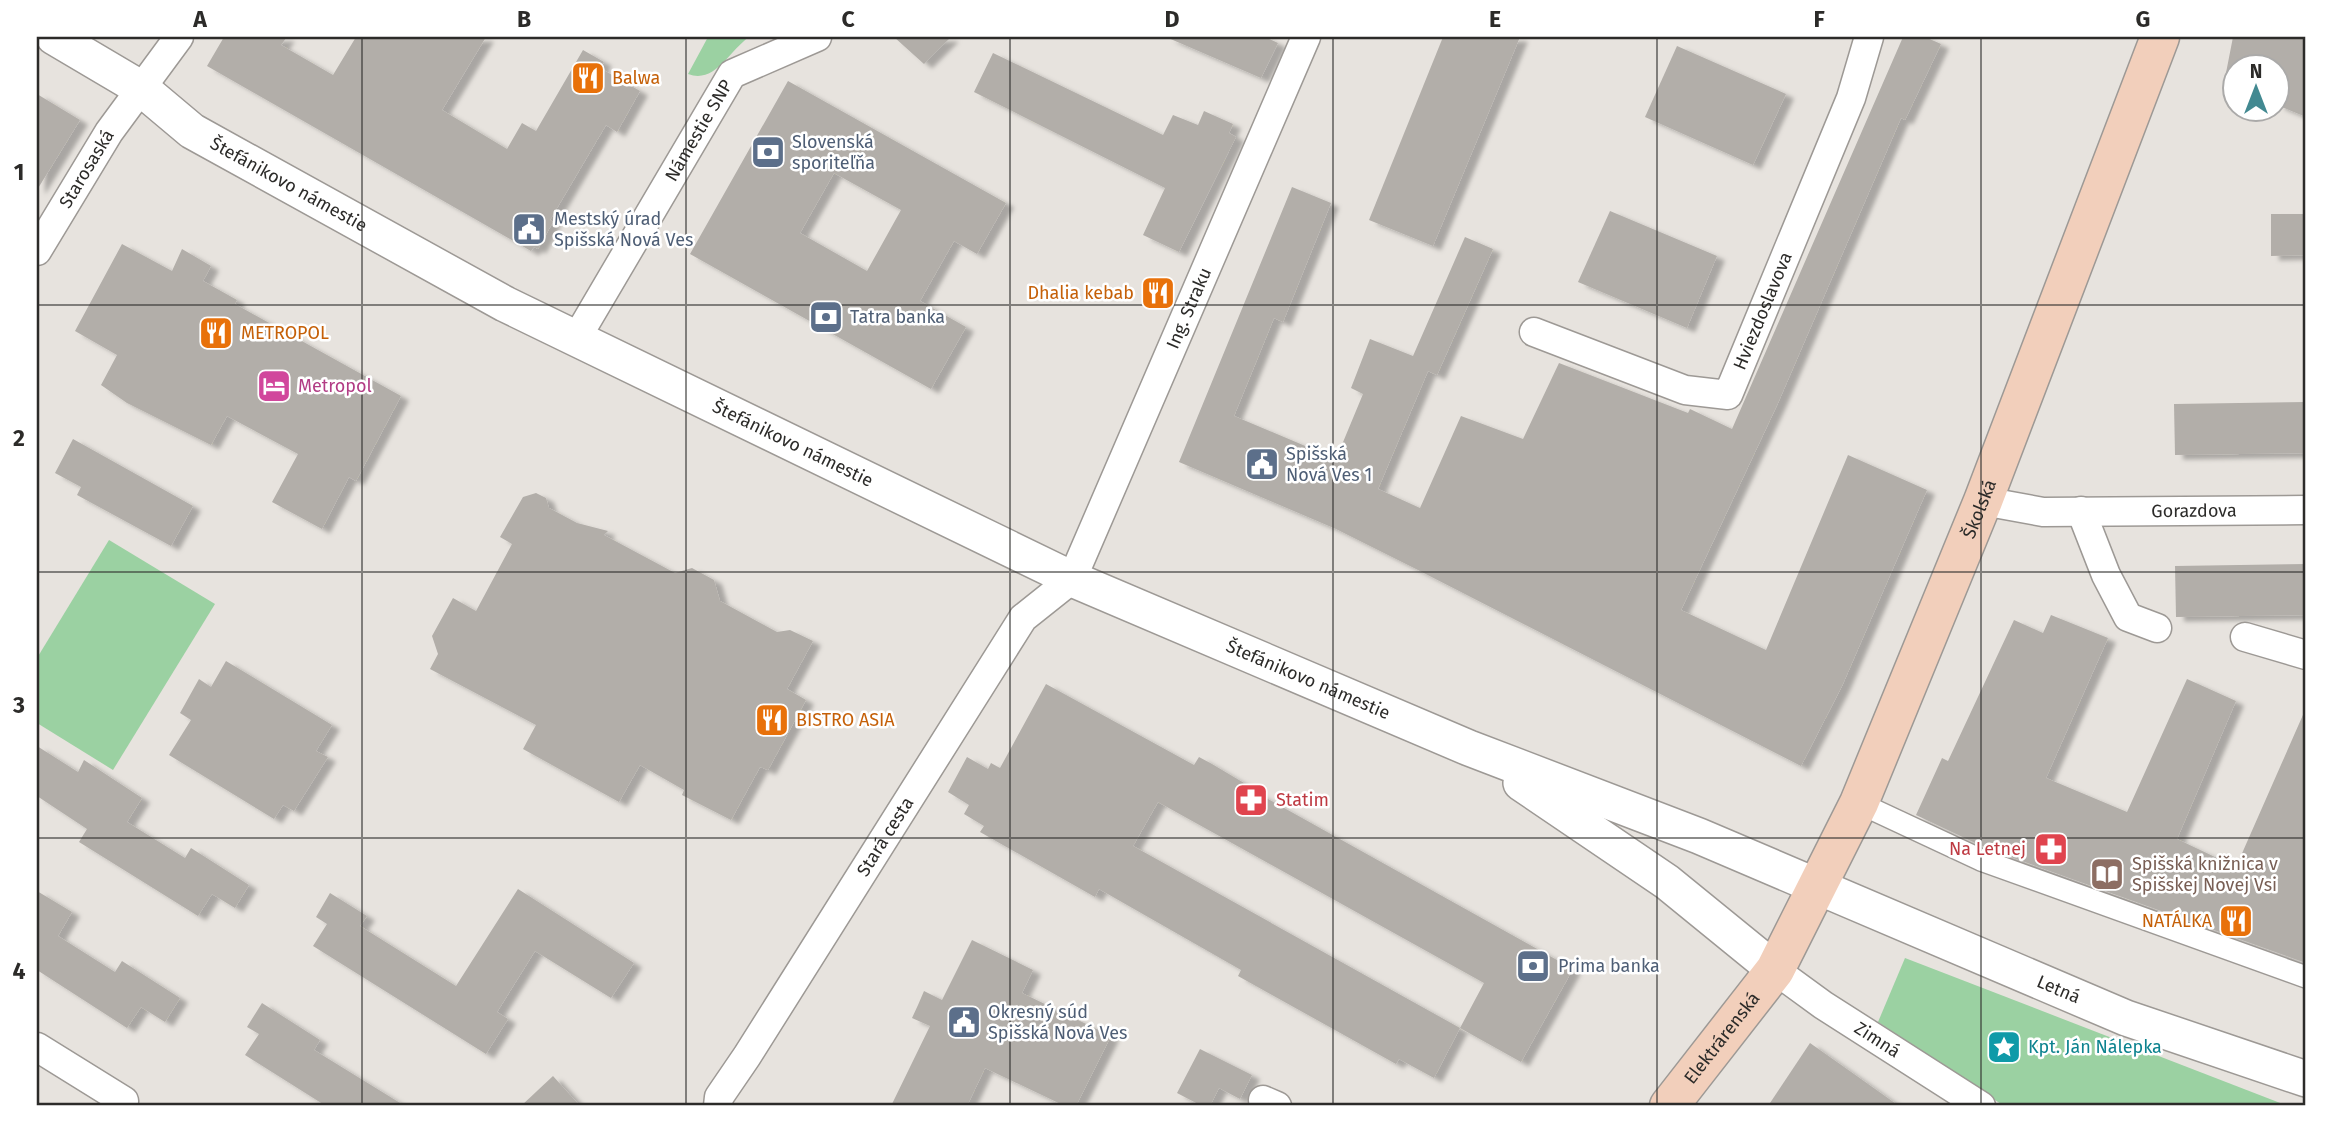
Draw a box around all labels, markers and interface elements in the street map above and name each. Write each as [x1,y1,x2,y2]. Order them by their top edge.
text: A [192,5,207,33]
text: B [517,5,531,33]
text: C [841,5,855,33]
text: D [1165,5,1180,33]
text: E [1489,5,1501,33]
text: F [1813,5,1825,33]
text: G [2136,5,2150,33]
north arrow [2220,52,2290,122]
restaurant icon: Balwa [569,59,607,97]
text: N [2250,60,2262,83]
place label: Balwa [612,67,660,89]
street label: Námestie SNP [660,76,737,185]
street label: Starosaská [55,126,119,212]
place label: Slovenská sporiteľňa [792,131,875,174]
street label: Štefánikovo námestie [206,132,371,237]
bank icon: Slovenská sporiteľňa [749,133,787,171]
text: 1 [14,158,24,186]
place label: Mestský úrad Spišská Nová Ves [554,208,693,251]
public building icon: Mestský úrad Spišská Nová Ves [510,210,548,248]
street label: Hviezdoslavova [1729,249,1797,373]
street label: Ing. Straku [1162,264,1216,352]
restaurant icon: Dhalia kebab [1139,274,1177,312]
place label: Dhalia kebab [1027,282,1134,304]
bank icon: Tatra banka [807,298,845,336]
place label: Tatra banka [850,306,945,328]
restaurant icon: METROPOL [197,314,235,352]
place label: METROPOL [241,322,329,344]
hotel icon: Metropol [255,367,293,405]
place label: Metropol [298,375,372,397]
street label: Štefánikovo námestie [709,395,877,492]
text: 2 [13,424,25,452]
place label: Spišská Nová Ves 1 [1286,443,1372,486]
public building icon: Spišská Nová Ves 1 [1243,445,1281,483]
street label: Školská [1958,476,2001,542]
street label: Gorazdova [2151,500,2237,522]
street label: Štefánikovo námestie [1223,635,1393,724]
text: 3 [12,691,25,719]
restaurant icon: BISTRO ASIA [753,701,791,739]
place label: BISTRO ASIA [796,709,895,731]
pharmacy icon: Statim [1232,781,1270,819]
place label: Statim [1276,789,1329,811]
street label: Stará cesta [852,793,918,880]
pharmacy icon: Na Letnej [2032,830,2070,868]
place label: Na Letnej [1949,838,2026,860]
place label: Spišská knižnica v Spišskej Novej Vsi [2132,853,2278,896]
library icon: Spišská knižnica v Spišskej Novej Vsi [2088,855,2126,893]
restaurant icon: NATÁLKA [2217,902,2255,940]
place label: NATÁLKA [2142,909,2213,932]
bank icon: Prima banka [1514,947,1552,985]
place label: Prima banka [1558,955,1660,977]
text: 4 [13,957,26,985]
street label: Letná [2034,970,2084,1008]
street label: Elektrárenská [1679,988,1764,1088]
place label: Okresný súd Spišská Nová Ves [988,1001,1127,1044]
public building icon: Okresný súd Spišská Nová Ves [945,1003,983,1041]
street label: Zimná [1850,1017,1905,1063]
place icon: Kpt. Ján Nálepka [1985,1028,2023,1066]
place label: Kpt. Ján Nálepka [2028,1036,2162,1058]

